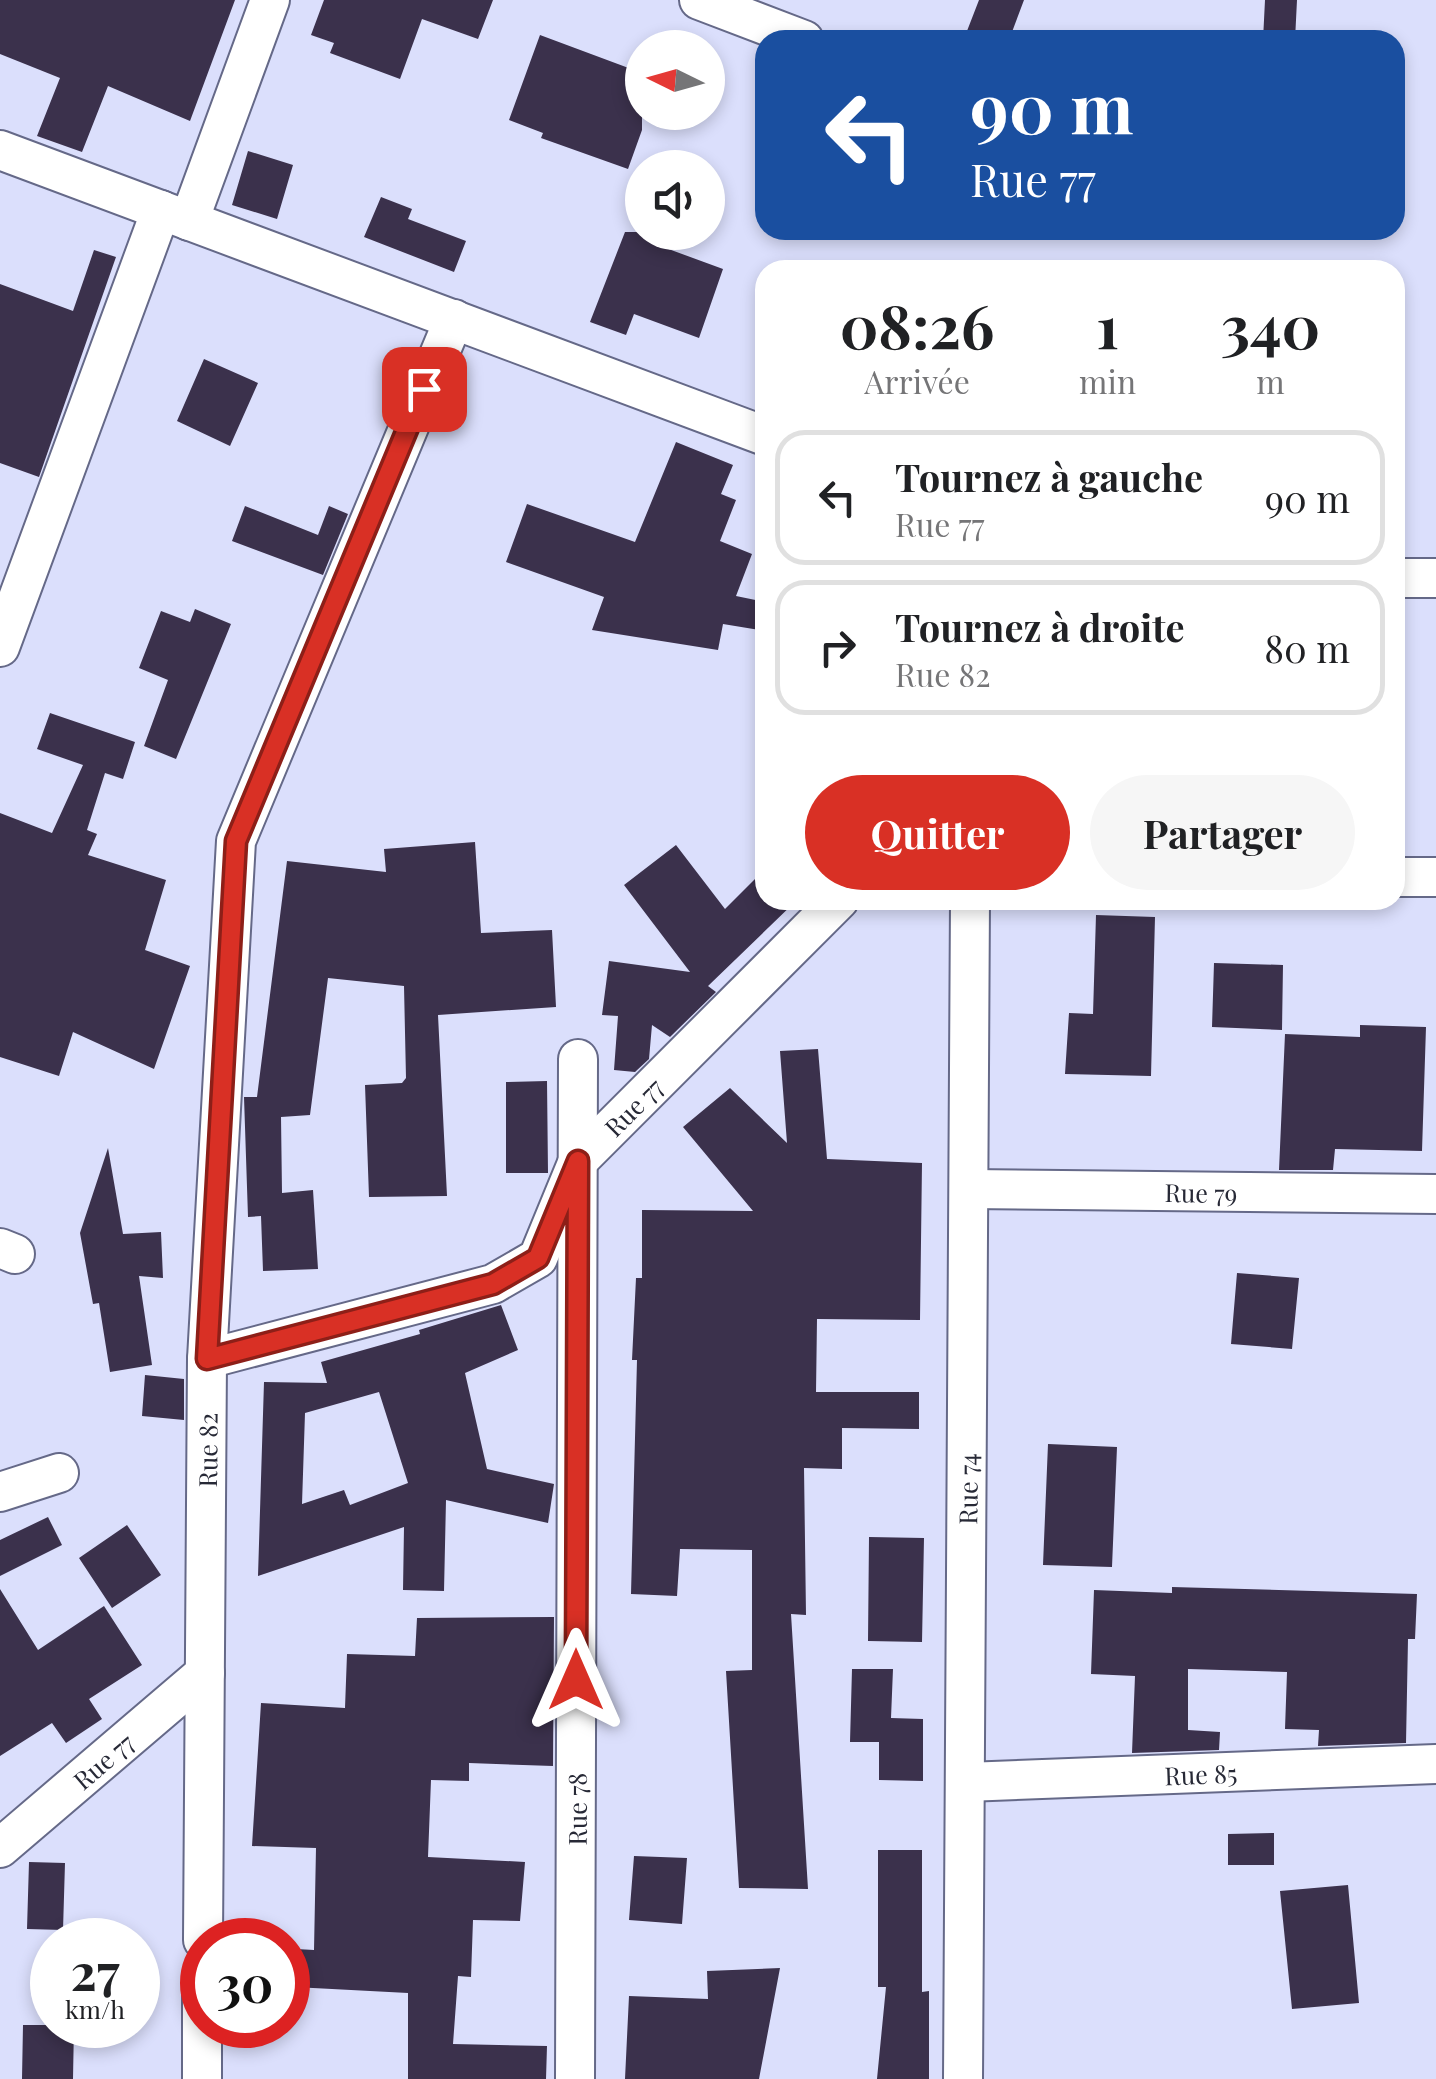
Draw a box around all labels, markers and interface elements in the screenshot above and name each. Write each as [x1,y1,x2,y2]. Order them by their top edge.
north arrow [625,30,725,130]
map controls [625,30,725,250]
text: 90 m [970,58,1134,152]
icon: left [805,70,935,200]
text: Rue 77 [970,148,1096,208]
button: sound [625,150,725,250]
text: 08:26 [840,284,994,364]
text: 1 [1096,284,1119,364]
text: 340 [1221,284,1320,364]
pin [382,347,467,432]
text: Arrivée [864,359,970,402]
text: min [1079,359,1136,402]
text: m [1256,359,1285,402]
icon: arrive [397,362,452,417]
text: Tournez à gauche [895,451,1203,502]
icon: left [810,470,865,525]
text: 90 m [1265,472,1350,523]
text: Rue 77 [895,502,984,545]
text: Tournez à droite [895,601,1185,652]
icon: right [810,620,865,675]
text: 80 m [1264,622,1350,673]
text: Rue 82 [895,652,990,695]
button: Quitter [805,775,1070,890]
button: Partager [1090,775,1355,890]
street label: Rue 77 [596,1070,669,1143]
street label: Rue 79 [1165,1175,1237,1208]
street label: Rue 82 [190,1413,223,1487]
street label: Rue 74 [950,1453,983,1525]
position arrow [524,1628,628,1732]
street label: Rue 77 [65,1725,140,1796]
street label: Rue 85 [1164,1755,1238,1791]
street label: Rue 78 [559,1773,592,1845]
speed limit sign: 30 [180,1918,310,2048]
text: 27 [71,1937,119,2004]
text: km/h [65,1992,125,2025]

